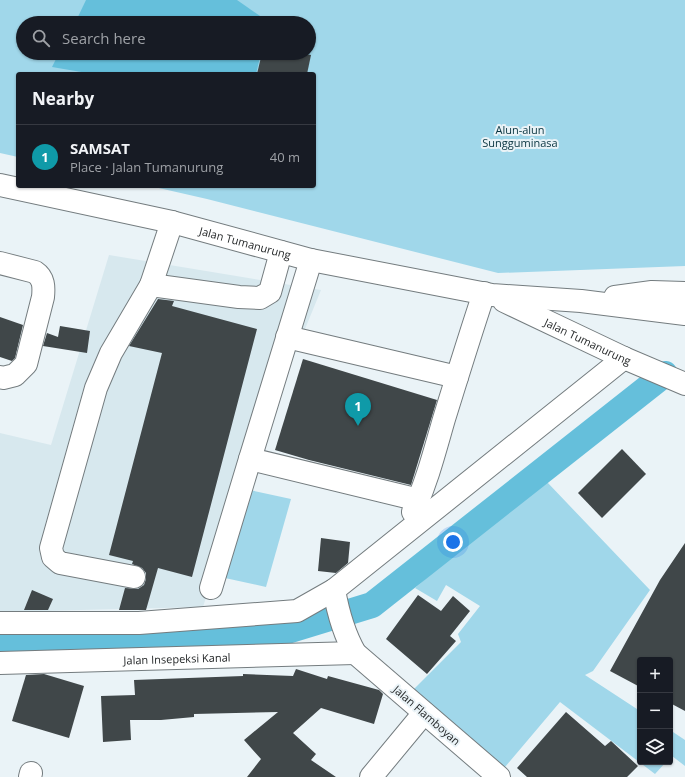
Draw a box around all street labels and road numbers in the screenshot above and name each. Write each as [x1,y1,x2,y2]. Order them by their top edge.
street label: Jalan Tumanurung [197,222,293,262]
street label: Jalan Tumanurung [541,313,634,368]
street label: Jalan Insepeksi Kanal [122,649,231,667]
street label: Jalan Flamboyan [390,681,464,748]

